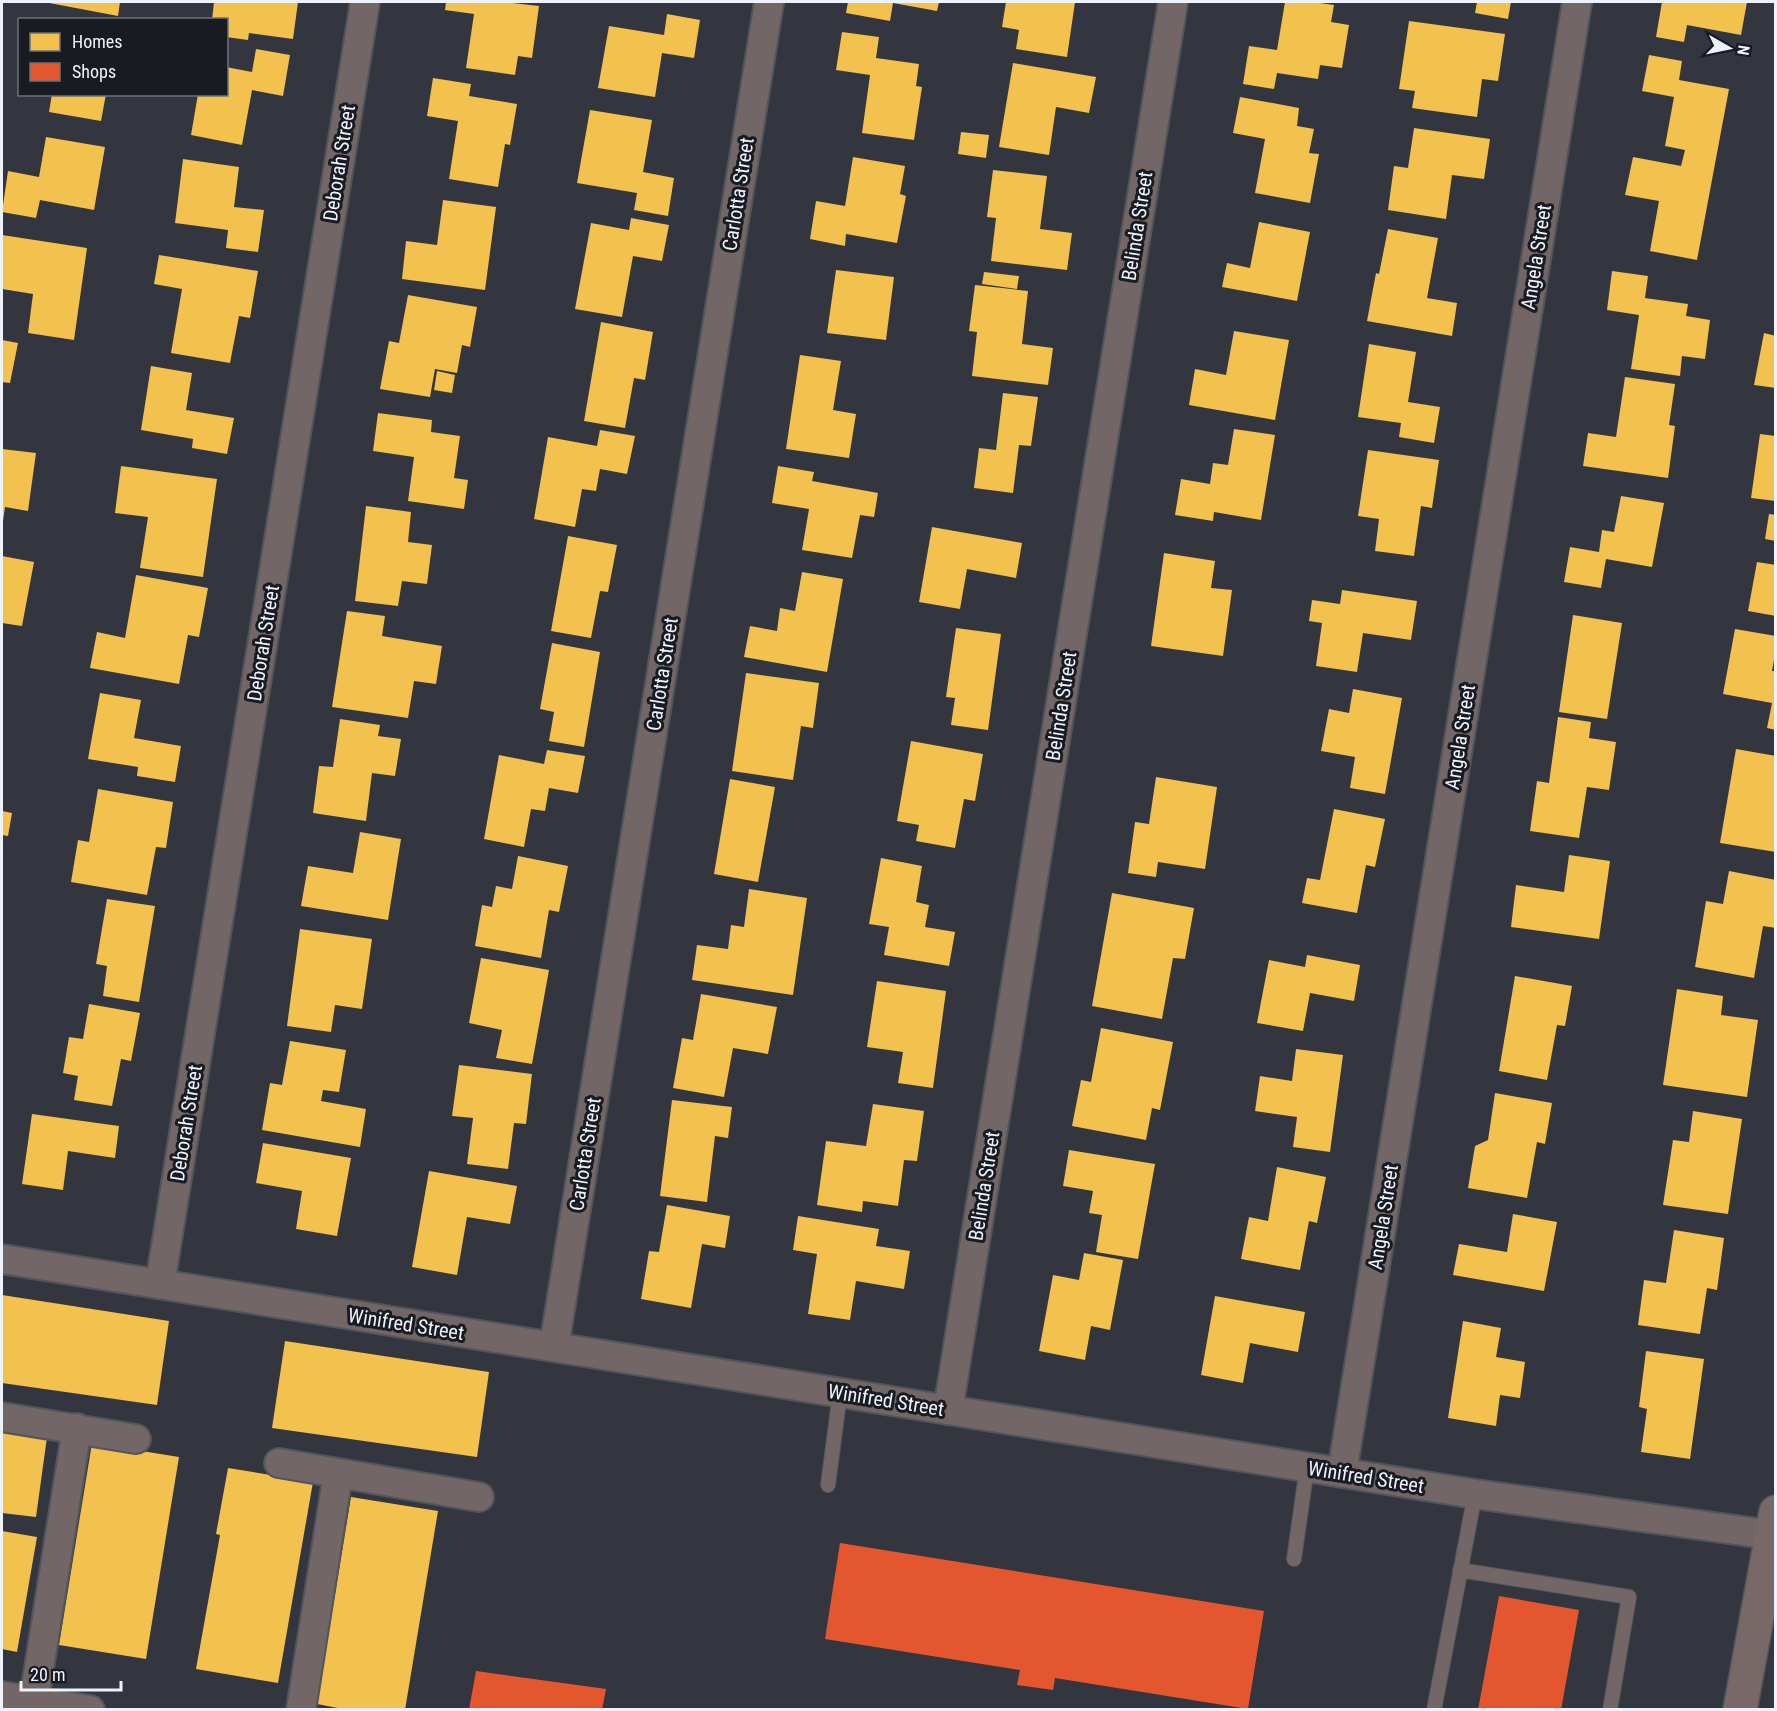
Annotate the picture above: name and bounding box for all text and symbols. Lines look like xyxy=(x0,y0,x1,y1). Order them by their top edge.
legend xyxy=(18,18,228,96)
north arrow xyxy=(1699,18,1759,78)
text: Homes xyxy=(72,31,122,52)
text: N xyxy=(1733,44,1753,57)
text: Shops xyxy=(72,61,116,82)
street label: Deborah Street xyxy=(318,103,360,223)
street label: Carlotta Street xyxy=(717,135,759,252)
street label: Belinda Street xyxy=(1117,170,1157,282)
street label: Angela Street xyxy=(1516,203,1556,311)
street label: Deborah Street xyxy=(242,583,284,703)
street label: Carlotta Street xyxy=(641,615,683,732)
street label: Belinda Street xyxy=(1041,650,1081,762)
street label: Angela Street xyxy=(1440,683,1480,791)
street label: Deborah Street xyxy=(165,1063,207,1183)
street label: Carlotta Street xyxy=(564,1095,606,1212)
street label: Belinda Street xyxy=(964,1130,1004,1242)
street label: Angela Street xyxy=(1363,1163,1403,1271)
street label: Winifred Street xyxy=(346,1303,466,1345)
street label: Winifred Street xyxy=(826,1379,946,1421)
street label: Winifred Street xyxy=(1306,1456,1426,1498)
scale bar xyxy=(21,1654,122,1692)
text: 20 m xyxy=(30,1664,65,1685)

